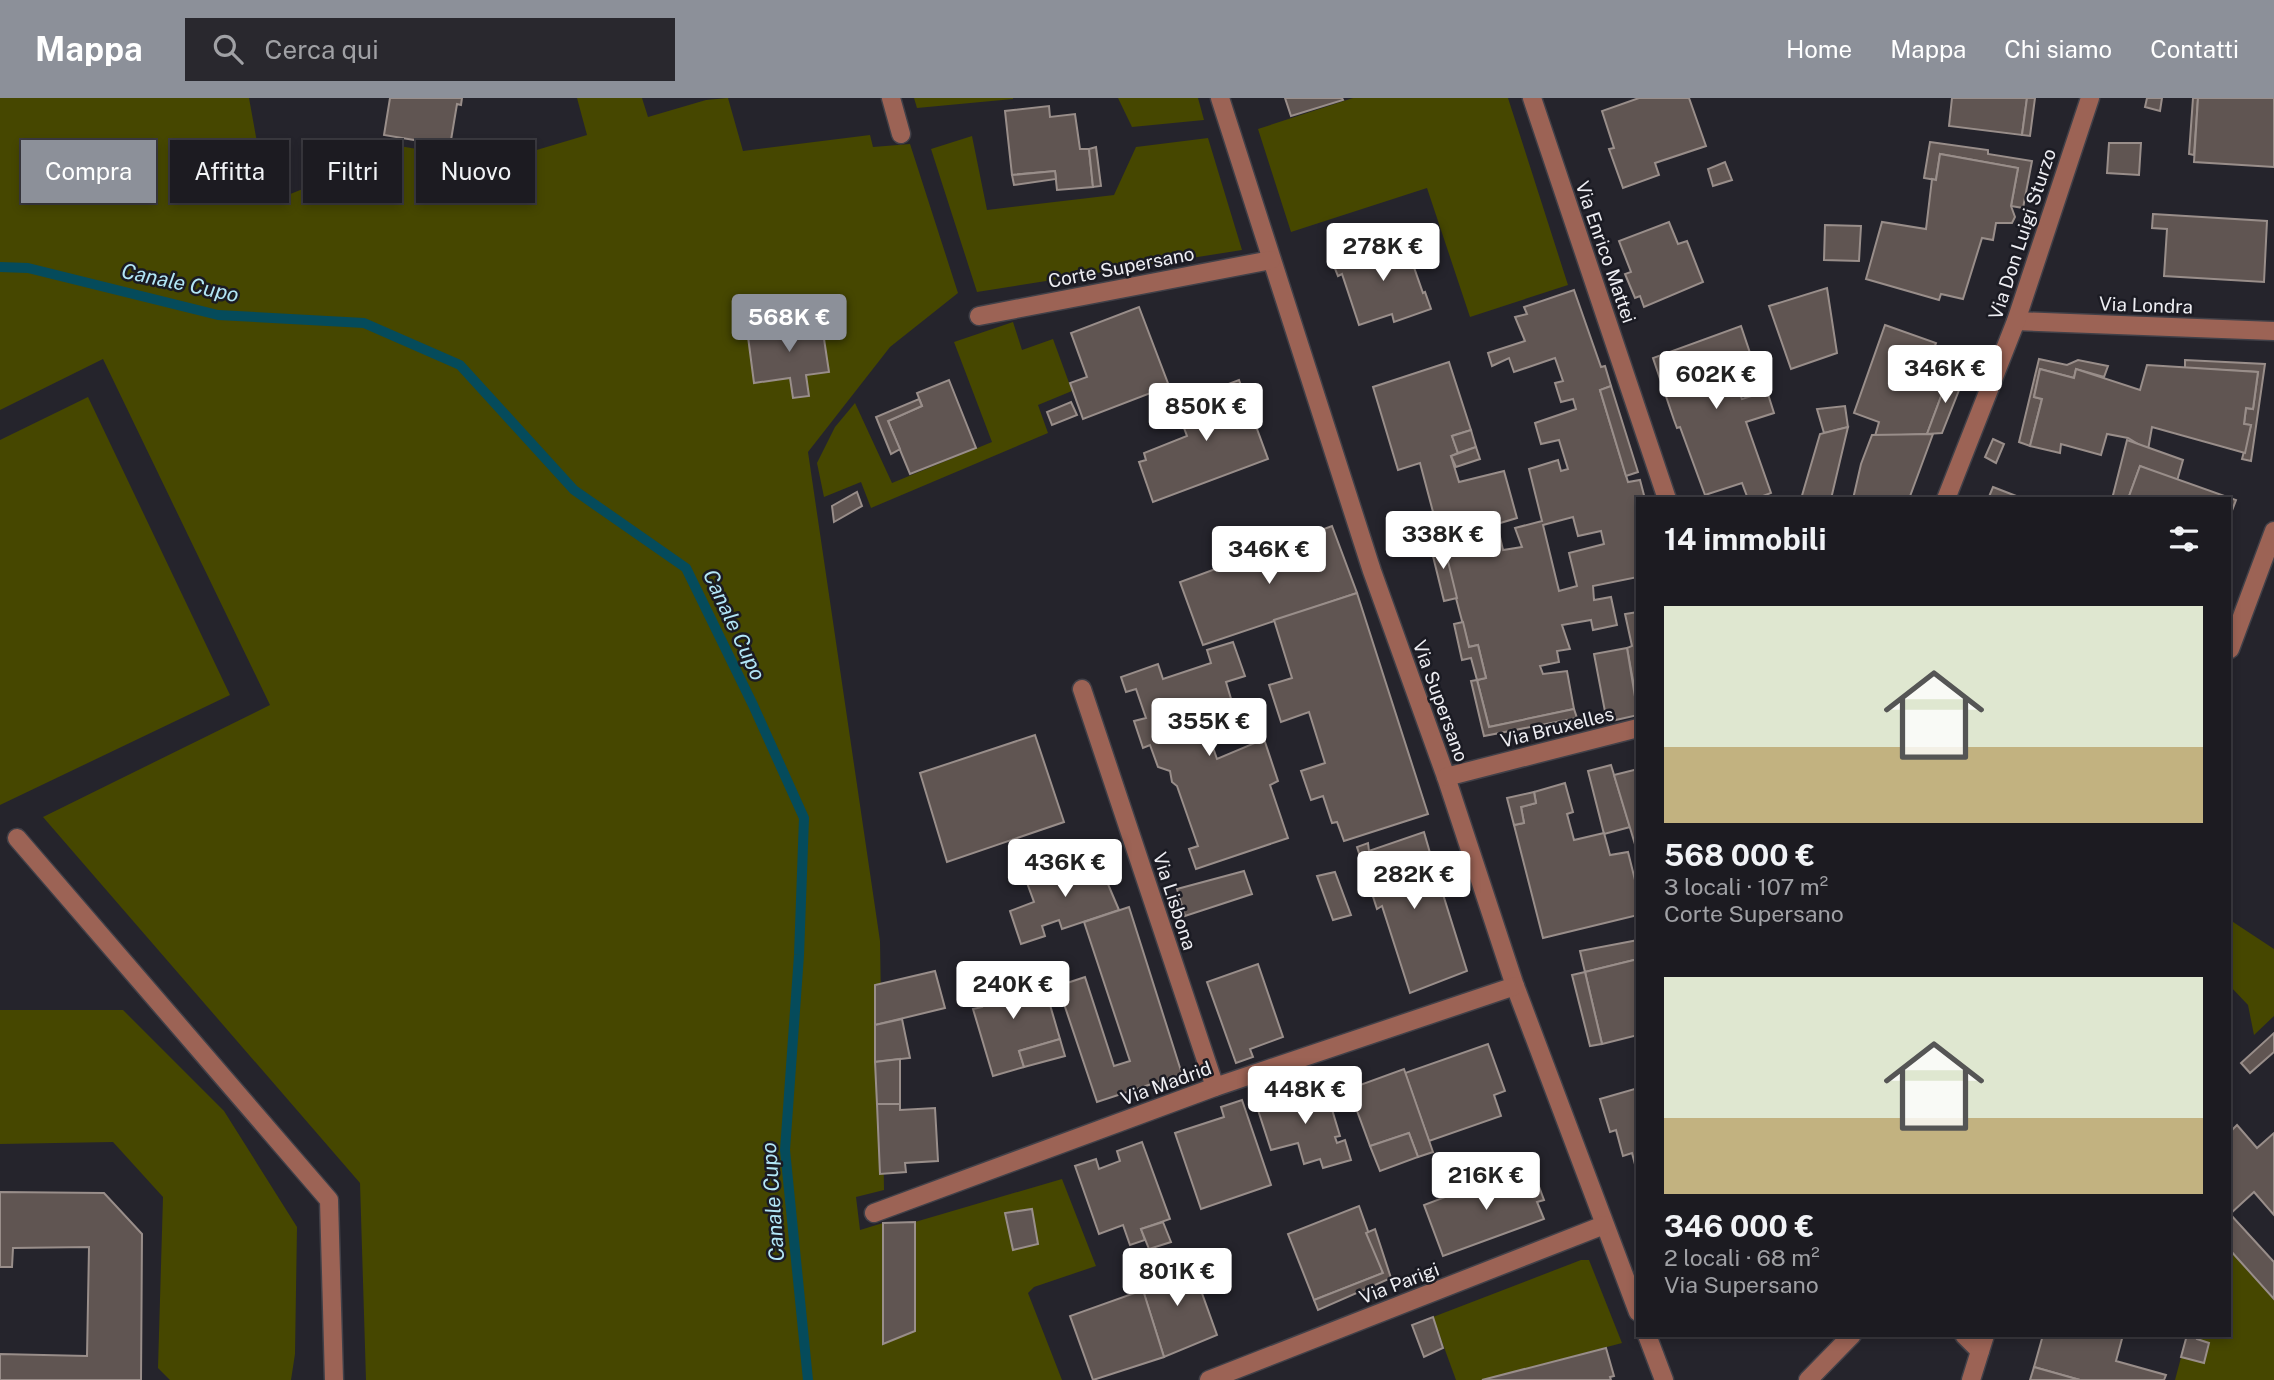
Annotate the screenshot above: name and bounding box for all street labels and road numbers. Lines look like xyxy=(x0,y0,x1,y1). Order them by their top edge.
street label: Via Don Luigi Sturzo xyxy=(1984,146,2060,322)
street label: Via Enrico Mattei xyxy=(1571,178,1641,326)
street label: Corte Supersano xyxy=(1046,242,1196,292)
street label: Via Londra xyxy=(2099,292,2193,318)
street label: Via Supersano xyxy=(1409,637,1473,765)
street label: Via Bruxelles xyxy=(1498,702,1616,752)
street label: Via Lisbona xyxy=(1149,849,1201,953)
street label: Via Madrid xyxy=(1118,1056,1214,1110)
street label: Via Parigi xyxy=(1356,1258,1442,1308)

